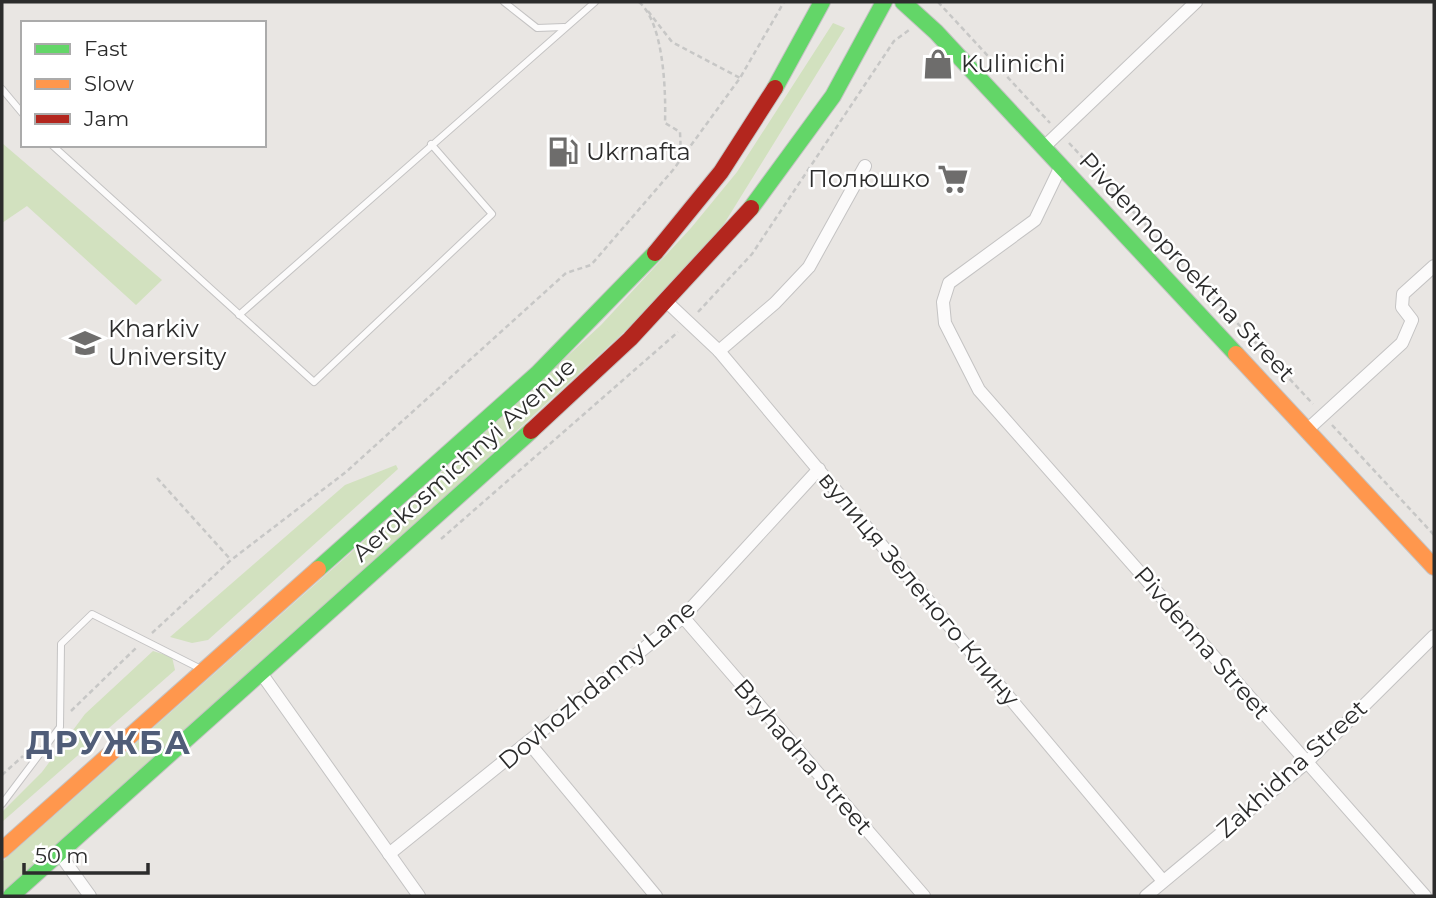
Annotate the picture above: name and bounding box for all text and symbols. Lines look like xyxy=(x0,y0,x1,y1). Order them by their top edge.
legend xyxy=(21,21,266,147)
text: Fast xyxy=(84,36,128,61)
shop icon: Kulinichi xyxy=(921,47,955,81)
place label: Kulinichi xyxy=(961,49,1065,78)
text: Slow xyxy=(84,71,134,96)
text: Jam xyxy=(83,106,129,131)
fuel station icon: Ukrnafta xyxy=(546,135,580,169)
place label: Ukrnafta xyxy=(586,137,691,166)
street label: Pivdennoproektna Street xyxy=(1073,146,1301,388)
supermarket icon: Полюшко xyxy=(936,162,970,196)
place label: Полюшко xyxy=(808,164,930,193)
place label: Kharkiv University xyxy=(108,314,226,371)
school or university icon: Kharkiv University xyxy=(68,326,102,360)
street label: Aerokosmichnyi Avenue xyxy=(346,352,581,567)
street label: вулиця Зеленого Клину xyxy=(813,465,1026,712)
street label: Pivdenna Street xyxy=(1128,560,1277,725)
street label: Dovhozhdanny Lane xyxy=(492,594,701,775)
street label: Bryhadna Street xyxy=(728,673,879,841)
street label: Zakhidna Street xyxy=(1210,693,1373,844)
district label: ДРУЖБА xyxy=(26,723,192,762)
scale bar xyxy=(24,832,149,876)
text: 50 m xyxy=(35,843,89,868)

